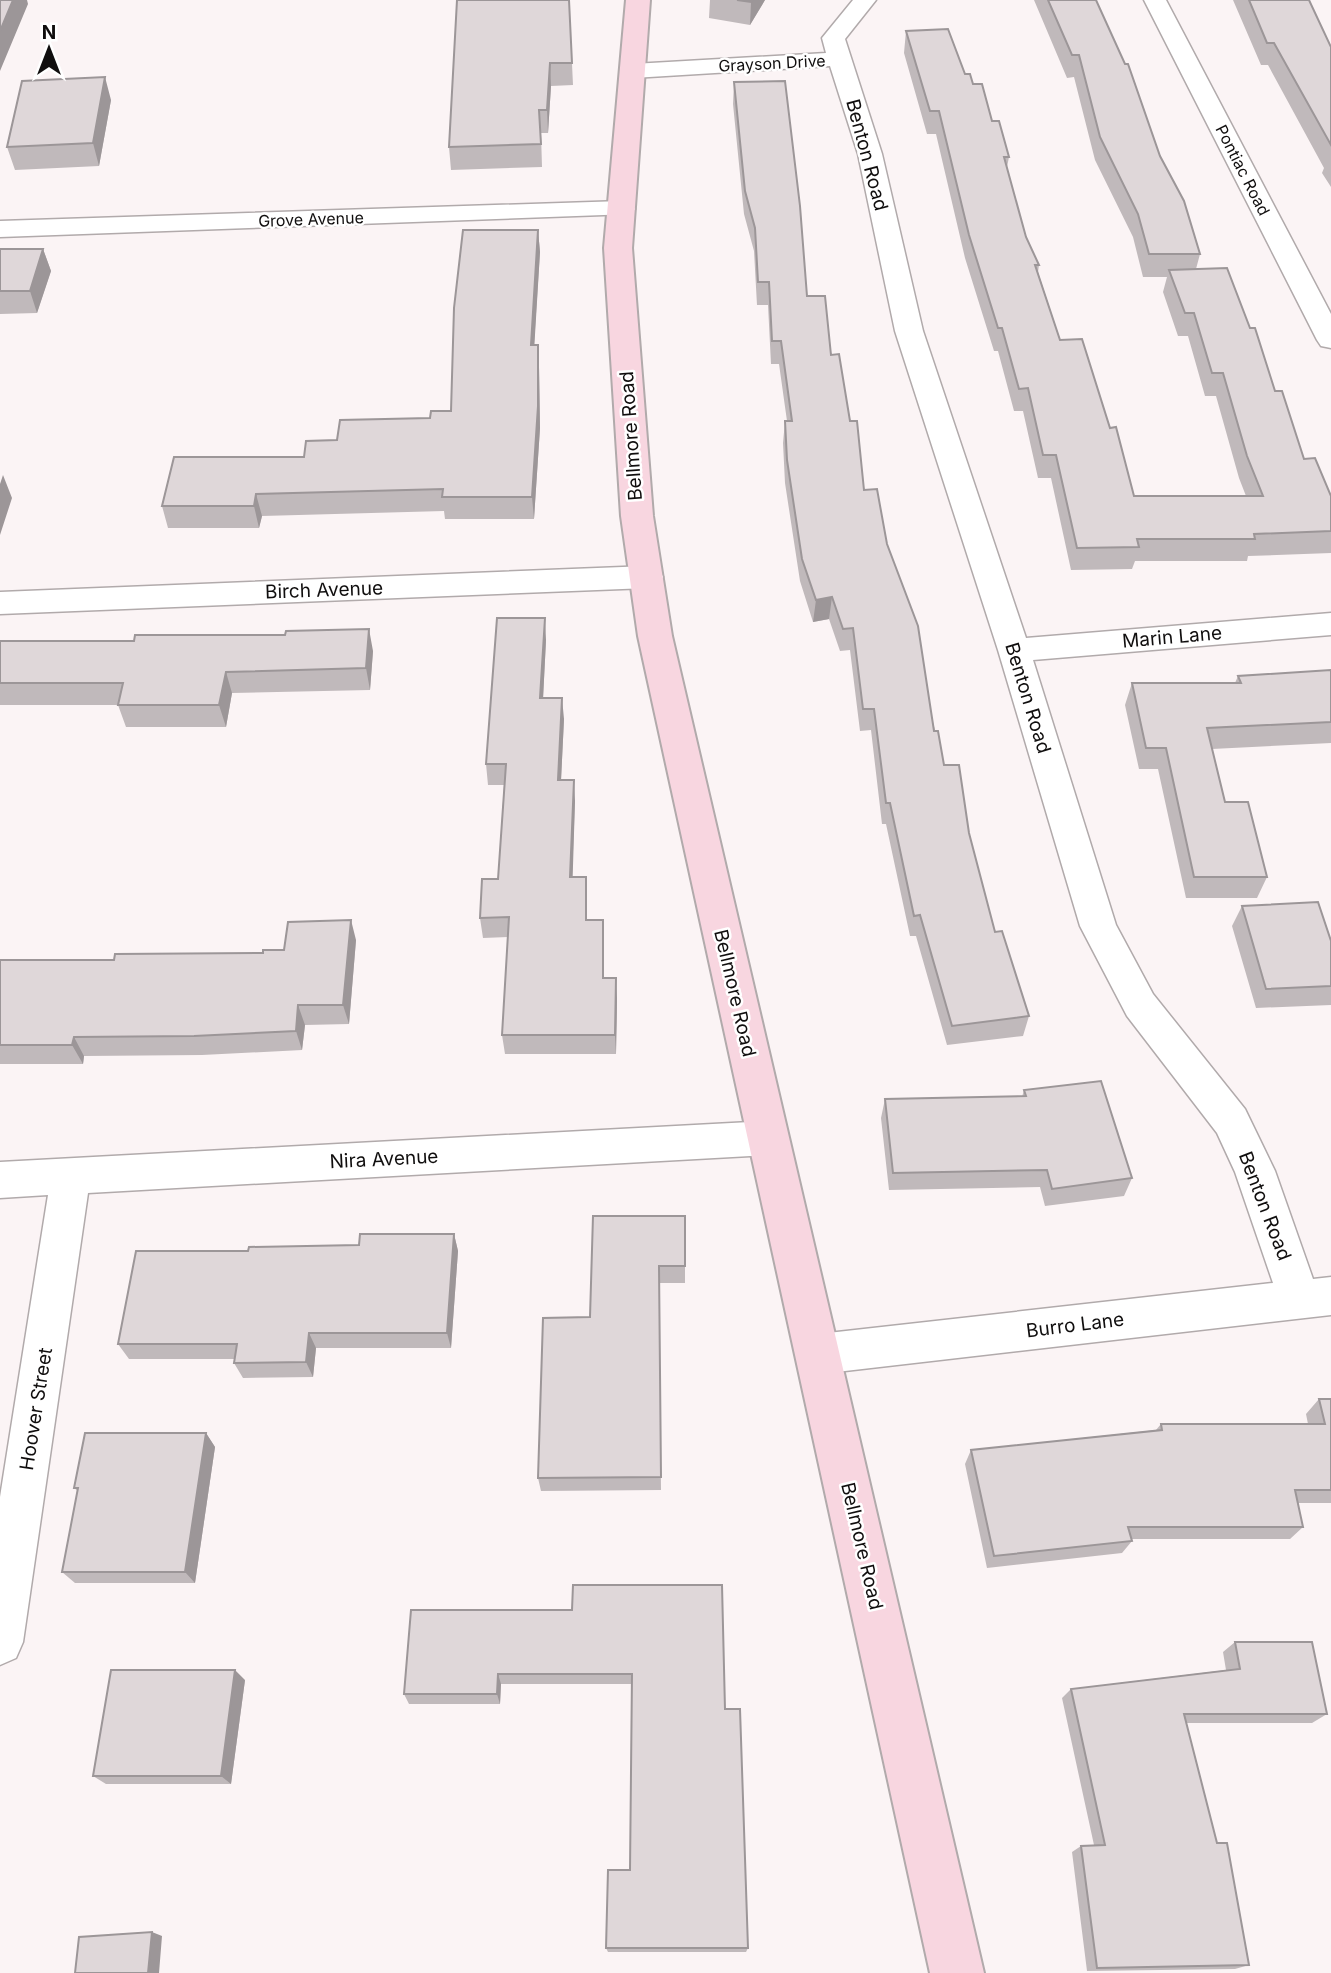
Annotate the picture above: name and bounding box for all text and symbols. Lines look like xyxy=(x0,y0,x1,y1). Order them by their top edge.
north arrow xyxy=(14,14,84,84)
text: N xyxy=(42,21,56,44)
street label: Grayson Drive xyxy=(718,50,826,76)
street label: Benton Road xyxy=(841,97,893,213)
street label: Pontiac Road xyxy=(1212,121,1274,219)
street label: Grove Avenue xyxy=(258,207,364,231)
street label: Bellmore Road xyxy=(615,370,647,502)
street label: Birch Avenue xyxy=(265,576,383,604)
street label: Marin Lane xyxy=(1121,621,1223,653)
street label: Benton Road xyxy=(1000,640,1056,756)
street label: Bellmore Road xyxy=(709,927,761,1059)
street label: Nira Avenue xyxy=(329,1145,439,1173)
street label: Benton Road xyxy=(1234,1148,1296,1264)
street label: Burro Lane xyxy=(1025,1308,1125,1342)
street label: Hoover Street xyxy=(15,1346,57,1472)
street label: Bellmore Road xyxy=(836,1480,888,1612)

